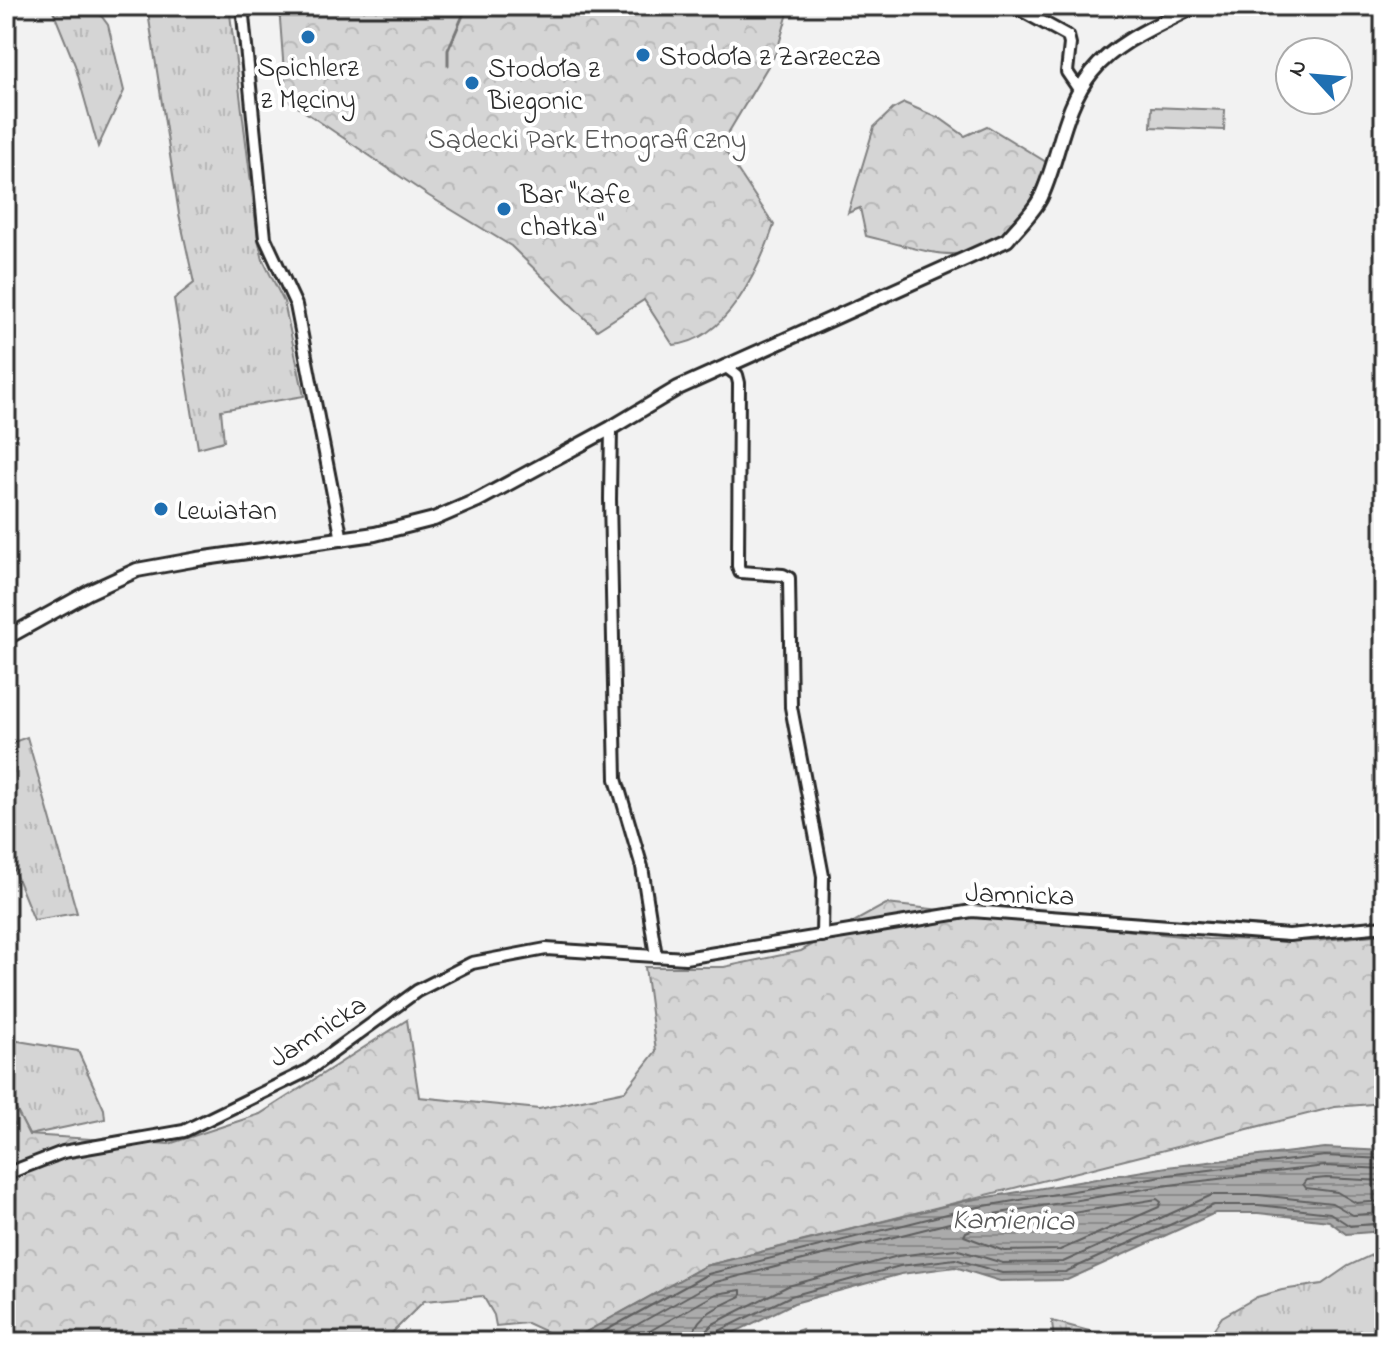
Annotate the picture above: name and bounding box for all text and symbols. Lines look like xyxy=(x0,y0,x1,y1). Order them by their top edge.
marker: Spichlerz z Męciny xyxy=(299,28,317,46)
north arrow xyxy=(1274,36,1354,116)
place label: Stodoła z Zarzecza xyxy=(659,38,881,79)
marker: Stodoła z Zarzecza xyxy=(634,46,652,64)
place label: Spichlerz z Męciny xyxy=(257,49,359,122)
place label: Stodoła z Biegonic xyxy=(487,50,600,123)
text: N xyxy=(1281,55,1316,82)
marker: Stodoła z Biegonic xyxy=(463,74,481,92)
park label: Sądecki Park Etnograficzny xyxy=(428,121,746,162)
place label: Bar "Kafe chatka" xyxy=(519,176,631,249)
marker: Bar "Kafe chatka" xyxy=(495,200,513,218)
place label: Lewiatan xyxy=(177,492,277,533)
marker: Lewiatan xyxy=(152,500,170,518)
street label: Jamnicka xyxy=(965,874,1075,919)
street label: Jamnicka xyxy=(262,986,376,1080)
water label: Kamienica xyxy=(951,1199,1075,1245)

